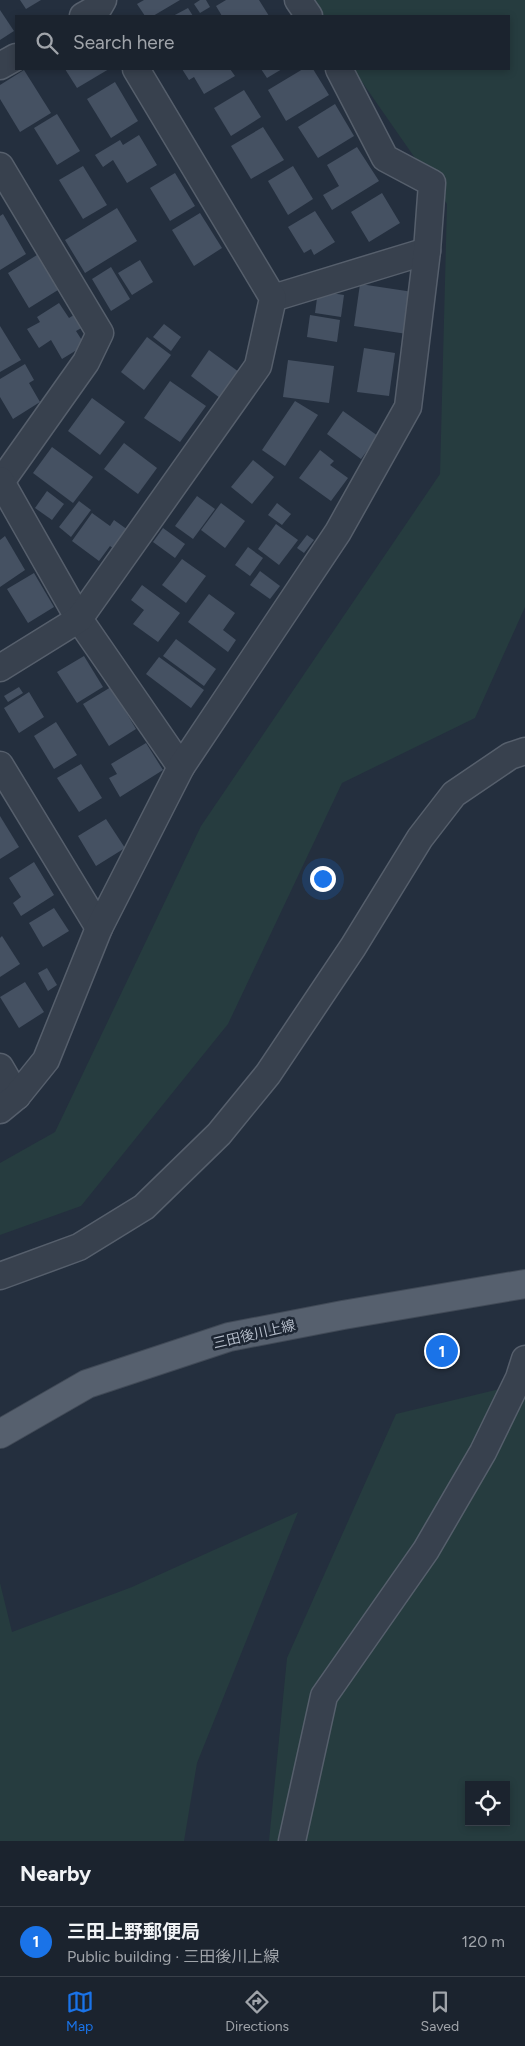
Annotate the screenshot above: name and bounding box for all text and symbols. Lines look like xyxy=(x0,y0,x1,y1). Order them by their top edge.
search box xyxy=(15,15,510,70)
icon: search xyxy=(33,29,61,57)
text: Search here xyxy=(73,31,175,54)
your location xyxy=(310,866,336,892)
street label: 三田後川上線 xyxy=(211,1317,297,1352)
pin: 1 xyxy=(426,1332,458,1370)
map controls xyxy=(465,1781,510,1826)
button: locate xyxy=(465,1781,510,1826)
text: Nearby xyxy=(20,1861,91,1886)
text: 三田上野郵便局 xyxy=(67,1920,200,1943)
text: 1 xyxy=(33,1932,39,1951)
text: 120 m xyxy=(462,1932,505,1951)
text: Public building · 三田後川上線 xyxy=(67,1947,279,1966)
tab: Map xyxy=(66,1988,94,2035)
tab: Directions xyxy=(225,1988,289,2035)
tab: Saved xyxy=(421,1988,459,2035)

